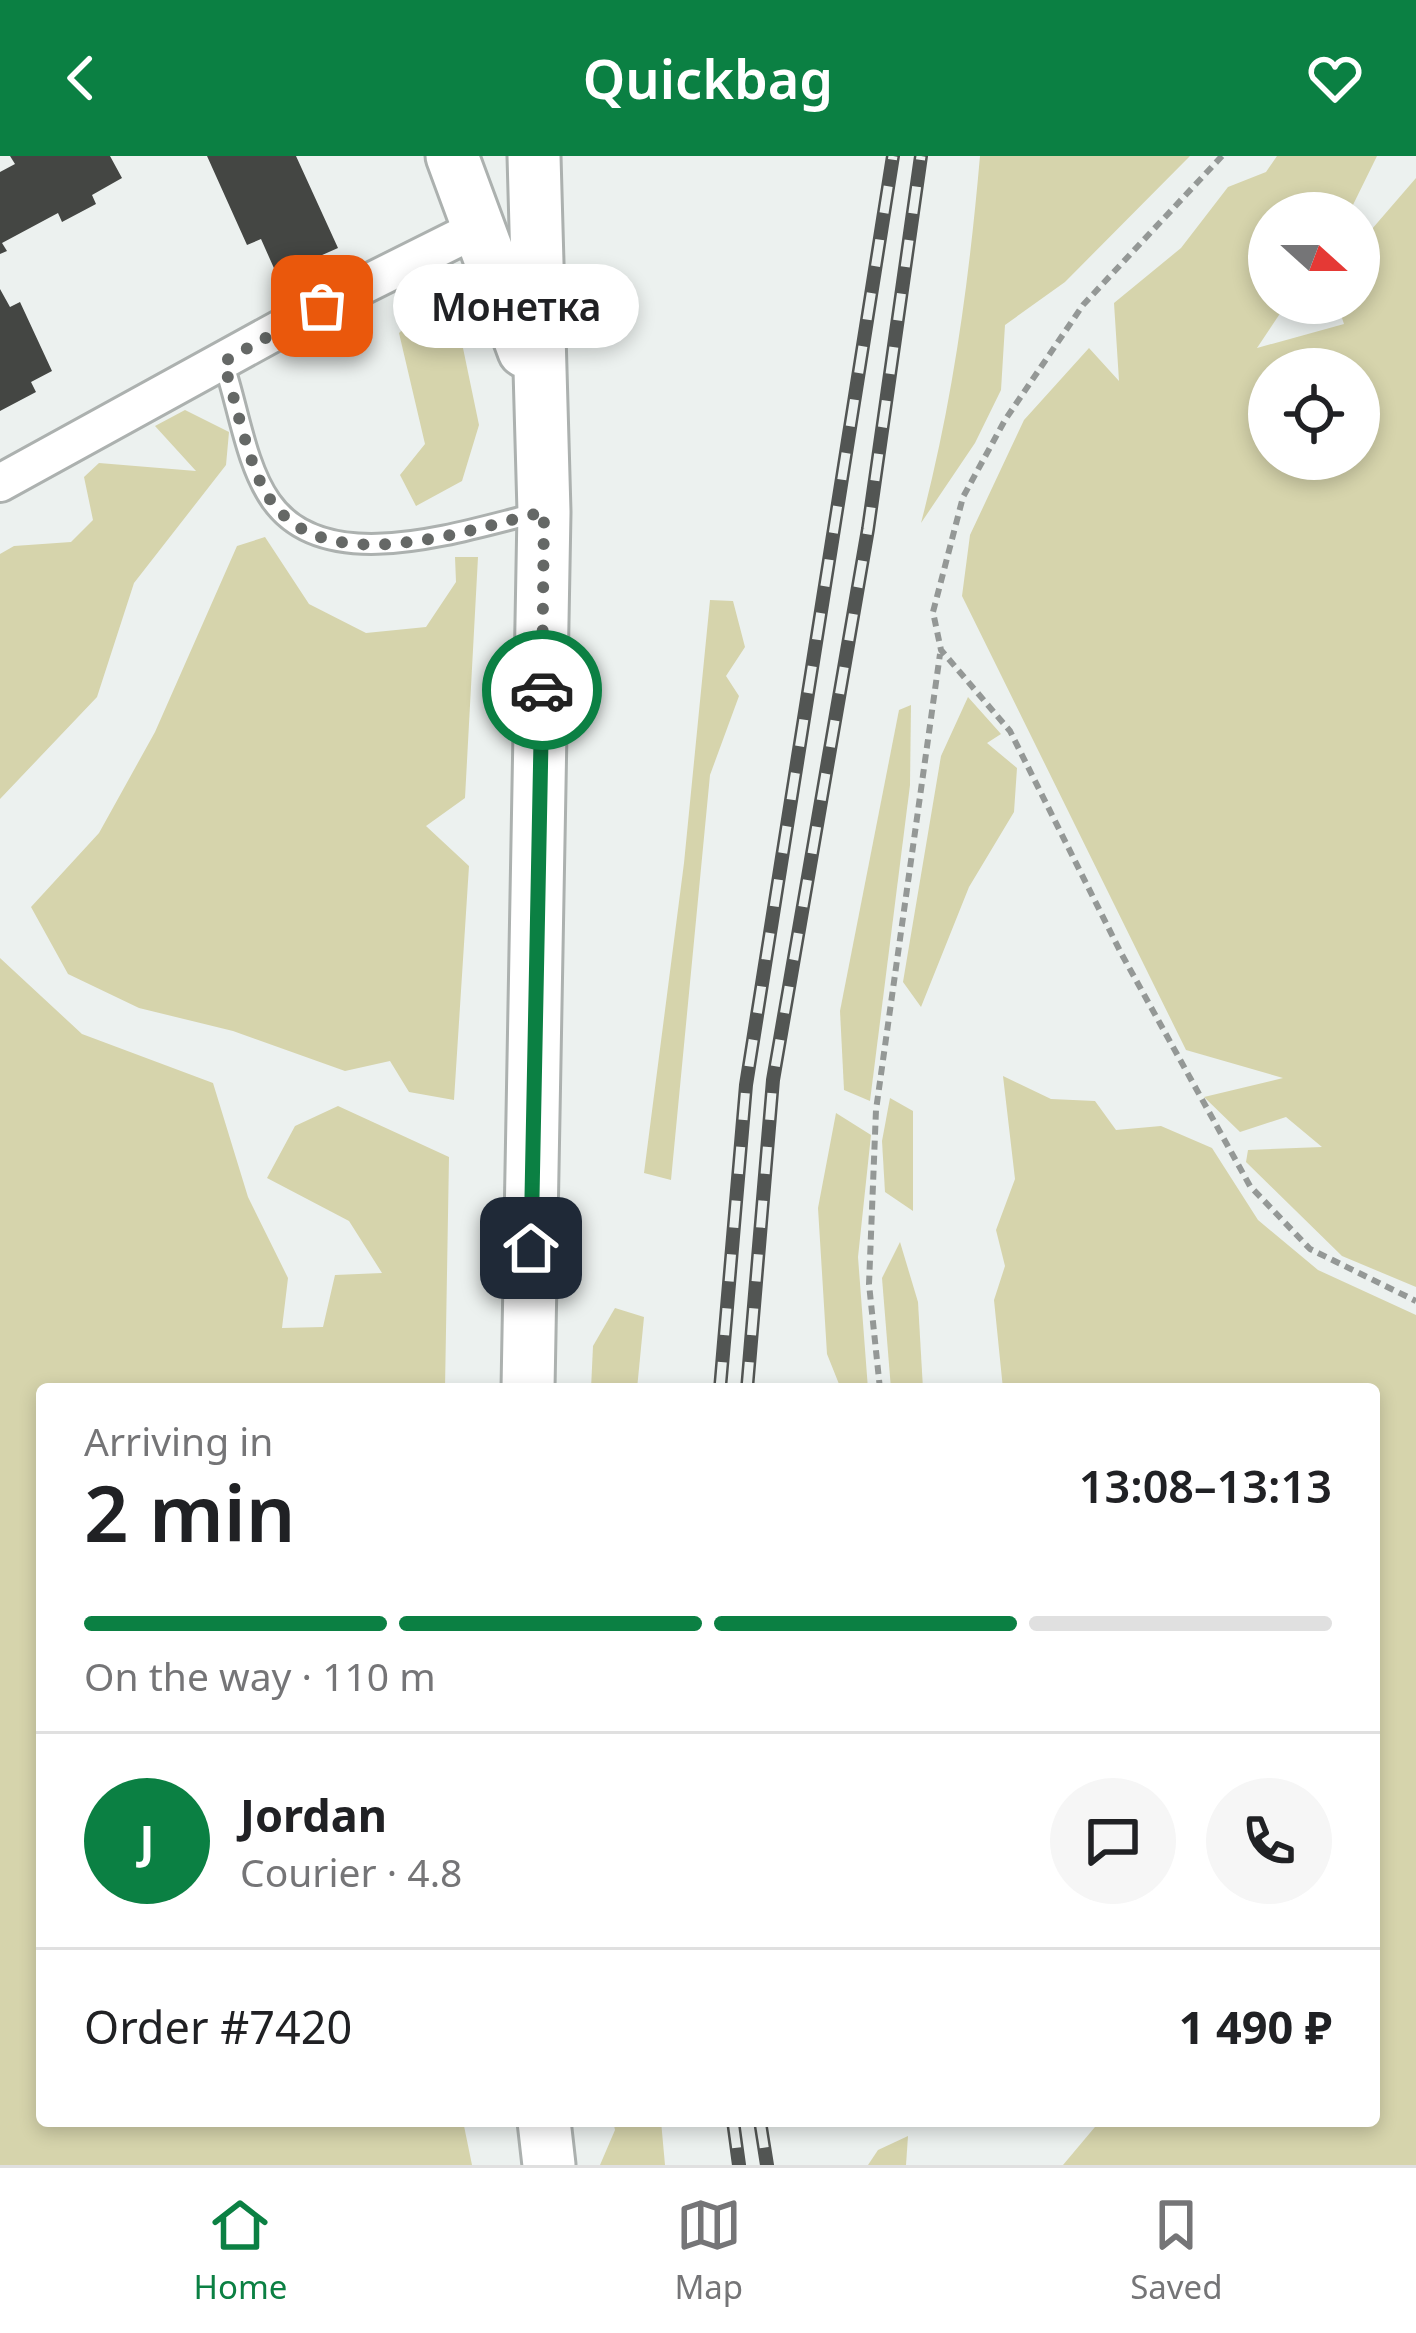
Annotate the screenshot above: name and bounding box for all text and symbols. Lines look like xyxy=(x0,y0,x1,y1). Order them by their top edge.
text: Quickbag xyxy=(583,41,833,115)
icon: back xyxy=(48,45,114,111)
icon: heart xyxy=(1302,45,1368,111)
north arrow xyxy=(1248,192,1380,324)
map controls xyxy=(1248,192,1380,480)
pin xyxy=(271,255,373,357)
callout: Монетка xyxy=(394,264,640,348)
icon: bag xyxy=(289,273,355,339)
text: Монетка xyxy=(431,279,601,332)
button: locate xyxy=(1248,348,1380,480)
courier xyxy=(482,630,602,750)
icon: car xyxy=(509,657,575,723)
pin xyxy=(480,1197,582,1299)
icon: home xyxy=(498,1215,564,1281)
text: Arriving in xyxy=(84,1414,273,1467)
text: 13:08–13:13 xyxy=(1079,1455,1332,1516)
text: 2 min xyxy=(84,1459,296,1565)
text: On the way · 110 m xyxy=(84,1649,436,1702)
button: chat xyxy=(1050,1778,1176,1904)
button: phone xyxy=(1206,1778,1332,1904)
text: Jordan xyxy=(240,1784,387,1845)
text: J xyxy=(140,1810,154,1871)
text: Courier · 4.8 xyxy=(240,1845,462,1898)
text: Order #7420 xyxy=(84,1996,352,2057)
text: 1 490 ₽ xyxy=(1179,1996,1332,2057)
tab: Home xyxy=(194,2192,287,2309)
tab: Map xyxy=(674,2192,743,2309)
tab: Saved xyxy=(1130,2192,1222,2309)

